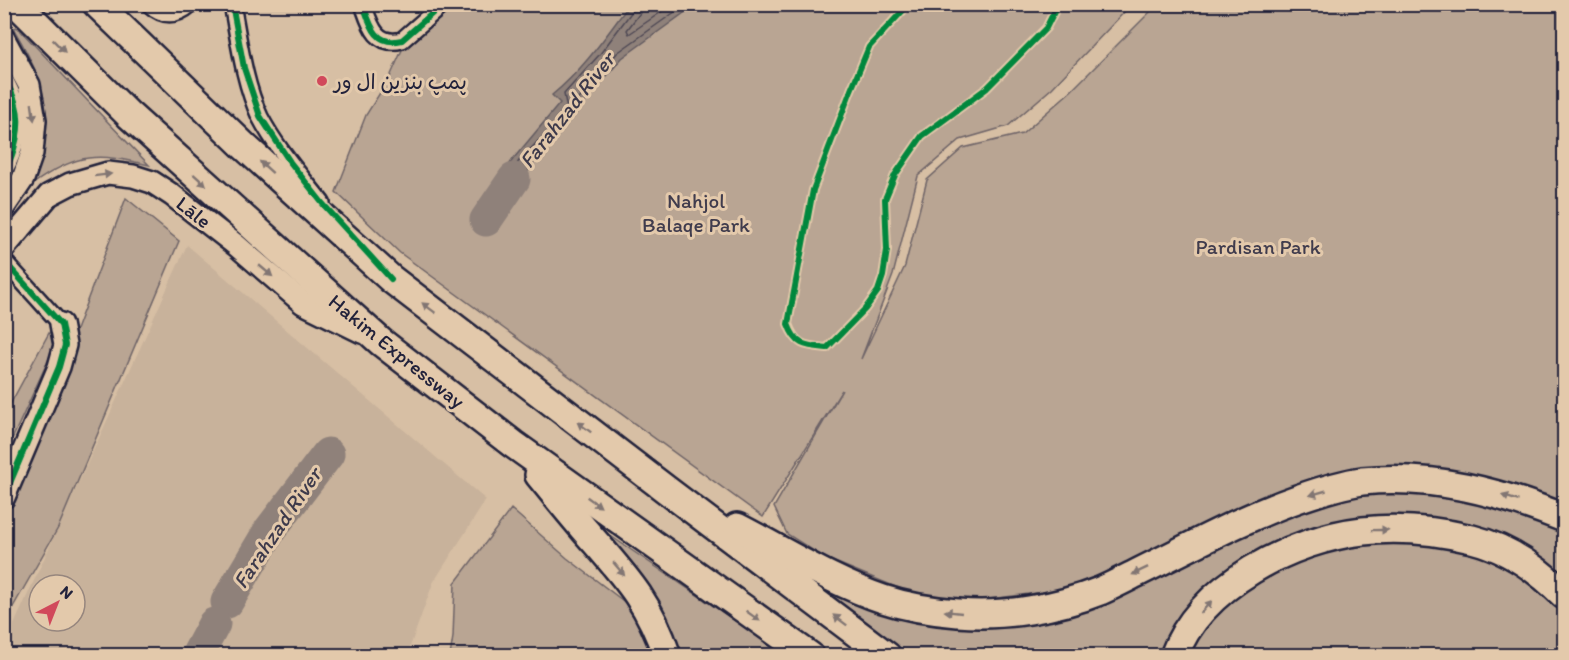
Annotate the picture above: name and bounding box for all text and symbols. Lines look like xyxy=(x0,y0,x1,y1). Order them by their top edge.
one-way arrow xyxy=(51,38,65,52)
water label: Farahzad River xyxy=(513,45,622,173)
place label: پمپ بنزین ال ور xyxy=(332,69,467,95)
marker: پمپ بنزین ال ور xyxy=(315,74,329,88)
one-way arrow xyxy=(29,102,38,121)
one-way arrow xyxy=(260,160,274,174)
one-way arrow xyxy=(94,170,113,180)
one-way arrow xyxy=(192,173,207,186)
park label: Nahjol Balaqe Park xyxy=(642,188,750,237)
street label: Lāle xyxy=(172,191,216,233)
park label: Pardisan Park xyxy=(1195,234,1321,259)
one-way arrow xyxy=(258,264,273,277)
street label: Hakim Expressway xyxy=(324,289,470,414)
one-way arrow xyxy=(422,303,437,315)
one-way arrow xyxy=(576,420,592,433)
water label: Farahzad River xyxy=(227,461,329,594)
one-way arrow xyxy=(1309,489,1327,498)
one-way arrow xyxy=(1501,493,1519,502)
one-way arrow xyxy=(587,496,602,508)
one-way arrow xyxy=(1370,526,1389,535)
one-way arrow xyxy=(612,561,625,576)
one-way arrow xyxy=(1132,567,1149,576)
north arrow xyxy=(27,573,87,633)
text: N xyxy=(56,582,77,603)
one-way arrow xyxy=(1199,600,1212,615)
one-way arrow xyxy=(943,607,962,617)
one-way arrow xyxy=(745,610,761,622)
one-way arrow xyxy=(833,615,848,627)

